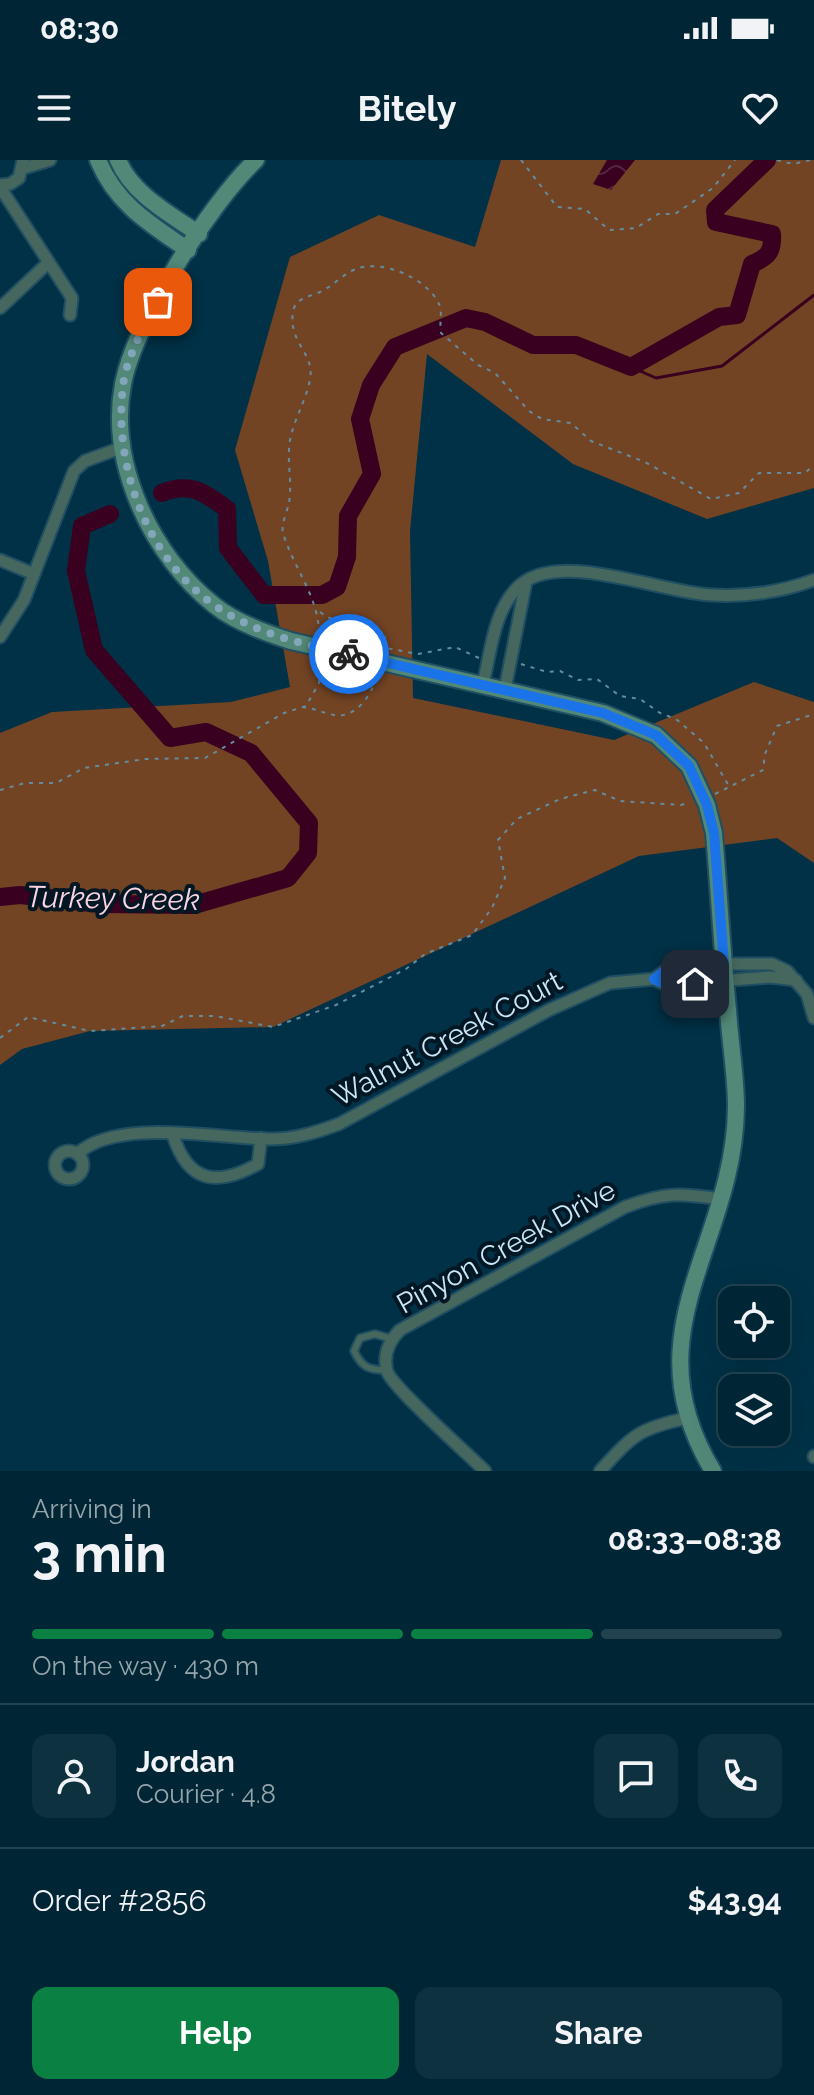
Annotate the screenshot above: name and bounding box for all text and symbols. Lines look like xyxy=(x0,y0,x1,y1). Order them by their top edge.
text: 08:30 xyxy=(40,11,119,46)
icon: menu xyxy=(32,86,76,130)
icon: heart xyxy=(738,86,782,130)
text: Bitely xyxy=(357,87,457,129)
pin xyxy=(124,268,192,336)
icon: bag xyxy=(136,280,180,324)
courier xyxy=(309,614,389,694)
icon: bike xyxy=(327,632,371,676)
water label: Turkey Creek xyxy=(26,879,200,917)
pin xyxy=(661,950,729,1018)
icon: home xyxy=(673,962,717,1006)
street label: Walnut Creek Court xyxy=(327,964,568,1113)
street label: Pinyon Creek Drive xyxy=(391,1173,621,1321)
map controls xyxy=(718,1286,790,1446)
button: locate xyxy=(718,1286,790,1358)
button: layers xyxy=(718,1374,790,1446)
text: Arriving in xyxy=(32,1494,152,1524)
text: 08:33–08:38 xyxy=(608,1522,782,1557)
text: 3 min xyxy=(32,1523,167,1584)
text: On the way · 430 m xyxy=(32,1651,259,1681)
button: person xyxy=(32,1734,116,1818)
button: chat xyxy=(594,1734,678,1818)
button: phone xyxy=(698,1734,782,1818)
text: Jordan xyxy=(136,1744,235,1779)
text: Courier · 4.8 xyxy=(136,1779,276,1809)
text: Order #2856 xyxy=(32,1883,207,1918)
text: $43.94 xyxy=(688,1883,782,1918)
button: Help xyxy=(32,1987,399,2079)
button: Share xyxy=(415,1987,782,2079)

